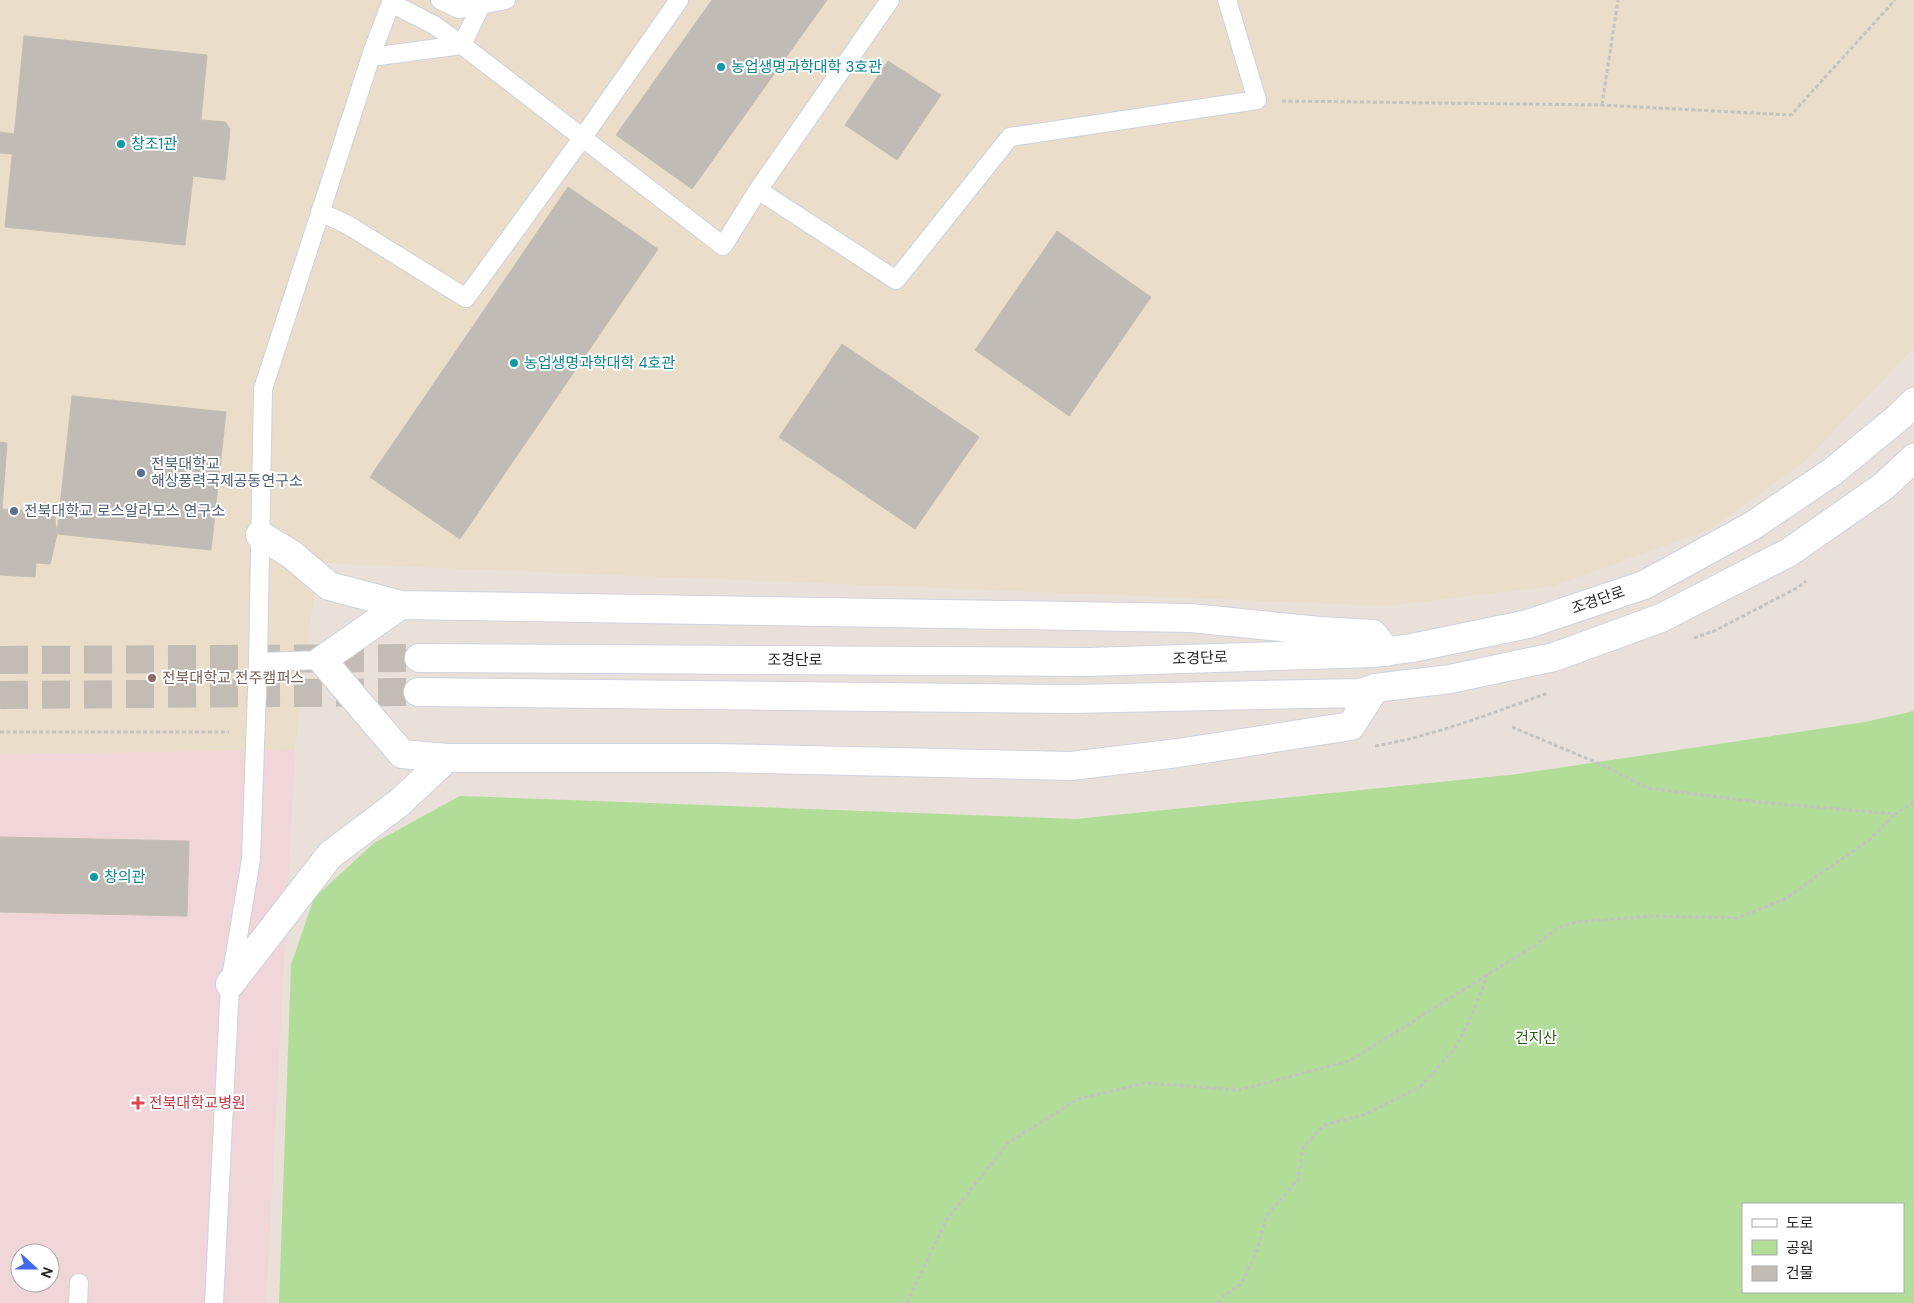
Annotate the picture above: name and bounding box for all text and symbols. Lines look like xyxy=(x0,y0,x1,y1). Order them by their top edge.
place label: 농업생명과학대학 3호관 xyxy=(731,57,882,77)
marker: 농업생명과학대학 3호관 xyxy=(715,61,727,73)
place label: 창조1관 xyxy=(131,134,177,154)
marker: 창조1관 xyxy=(115,138,127,150)
place label: 농업생명과학대학 4호관 xyxy=(524,353,675,373)
marker: 농업생명과학대학 4호관 xyxy=(508,357,520,369)
place label: 전북대학교 해상풍력국제공동연구소 xyxy=(151,454,303,491)
marker: 전북대학교 해상풍력국제공동연구소 xyxy=(135,467,147,479)
place label: 전북대학교 로스알라모스 연구소 xyxy=(24,501,225,521)
marker: 전북대학교 로스알라모스 연구소 xyxy=(8,505,20,517)
street label: 조경단로 xyxy=(1569,582,1627,618)
street label: 조경단로 xyxy=(1172,647,1228,669)
street label: 조경단로 xyxy=(767,650,823,670)
place label: 전북대학교 전주캠퍼스 xyxy=(162,668,304,688)
marker: 전북대학교 전주캠퍼스 xyxy=(146,672,158,684)
place label: 창의관 xyxy=(104,867,146,887)
marker: 창의관 xyxy=(88,871,100,883)
park label: 건지산 xyxy=(1515,1028,1557,1048)
place label: 전북대학교병원 xyxy=(149,1093,246,1113)
marker: 전북대학교병원 xyxy=(131,1096,145,1110)
legend xyxy=(1742,1203,1904,1293)
text: 도로 xyxy=(1786,1213,1814,1233)
text: 공원 xyxy=(1786,1238,1814,1258)
north arrow xyxy=(10,1243,60,1293)
text: 건물 xyxy=(1786,1263,1814,1283)
text: N xyxy=(37,1265,57,1281)

